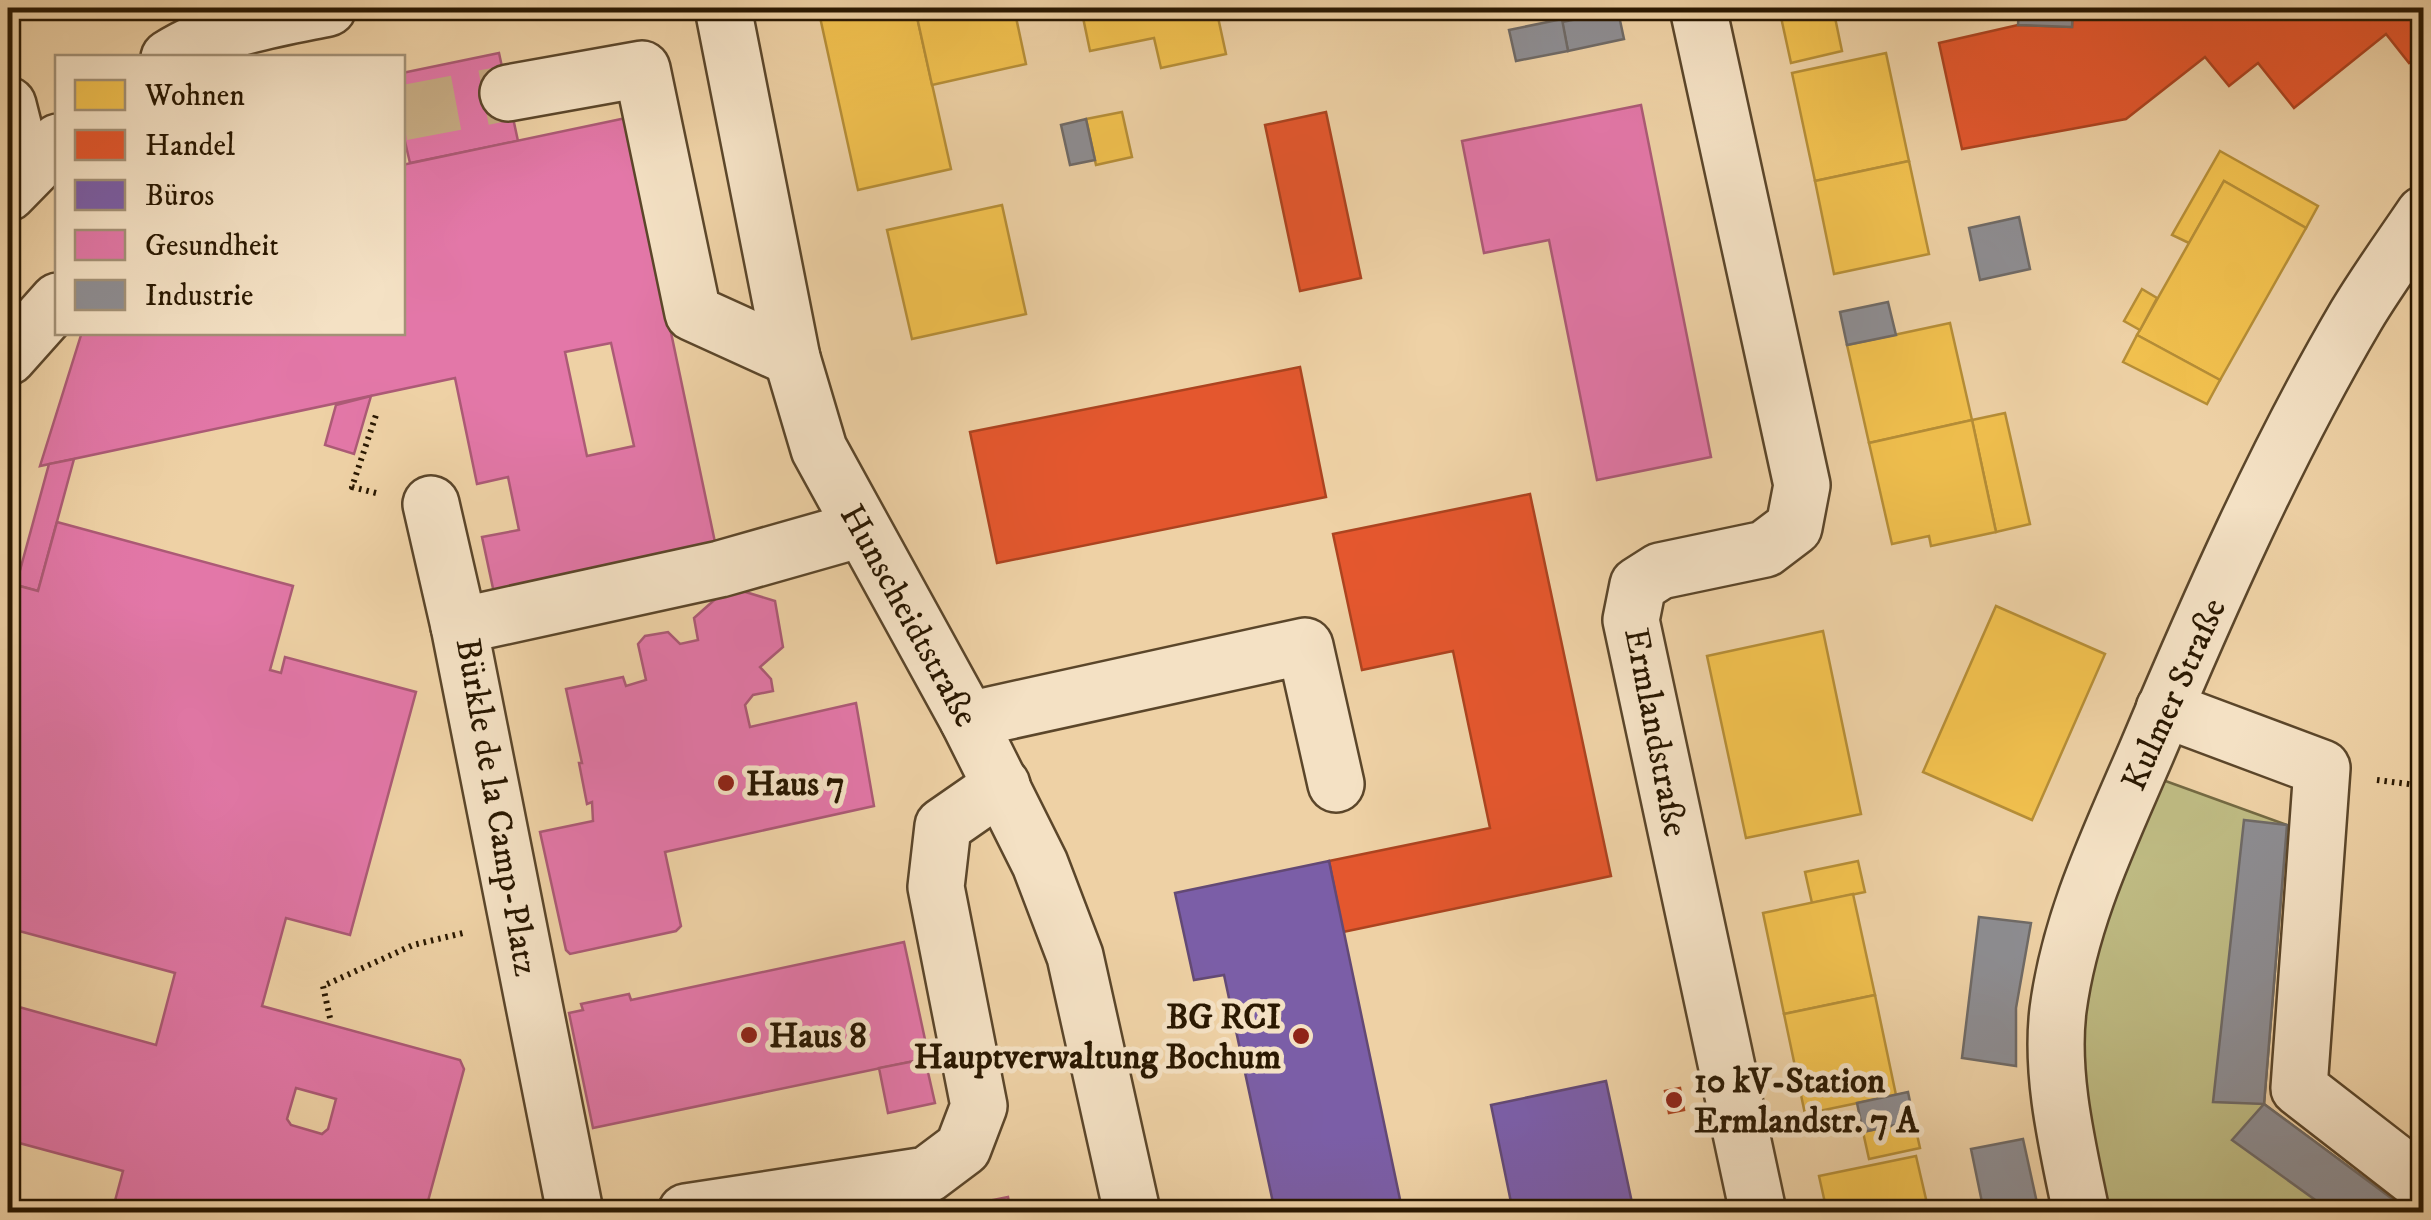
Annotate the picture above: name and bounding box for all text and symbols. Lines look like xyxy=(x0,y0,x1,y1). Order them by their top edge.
legend xyxy=(55,55,405,335)
text: Wohnen xyxy=(144,78,245,115)
text: Handel xyxy=(145,128,235,165)
text: Büros xyxy=(145,178,214,215)
text: Gesundheit xyxy=(145,228,279,265)
text: Industrie xyxy=(145,278,253,315)
street label: Hunscheidtstraße xyxy=(829,497,988,735)
street label: Kulmer Straße xyxy=(2113,592,2237,798)
street label: Ermlandstraße xyxy=(1613,624,1697,840)
street label: Bürkle de la Camp-Platz xyxy=(445,635,547,980)
place label: Haus 7 xyxy=(746,763,845,807)
marker: Haus 7 xyxy=(715,772,737,794)
place label: BG RCI Hauptverwaltung Bochum xyxy=(914,996,1281,1080)
place label: Haus 8 xyxy=(769,1015,867,1059)
marker: Haus 8 xyxy=(738,1024,760,1046)
marker: BG RCI Hauptverwaltung Bochum xyxy=(1290,1025,1312,1047)
place label: 10 kV-Station Ermlandstr. 7 A xyxy=(1694,1060,1920,1144)
marker: 10 kV-Station Ermlandstr. 7 A xyxy=(1663,1089,1685,1111)

